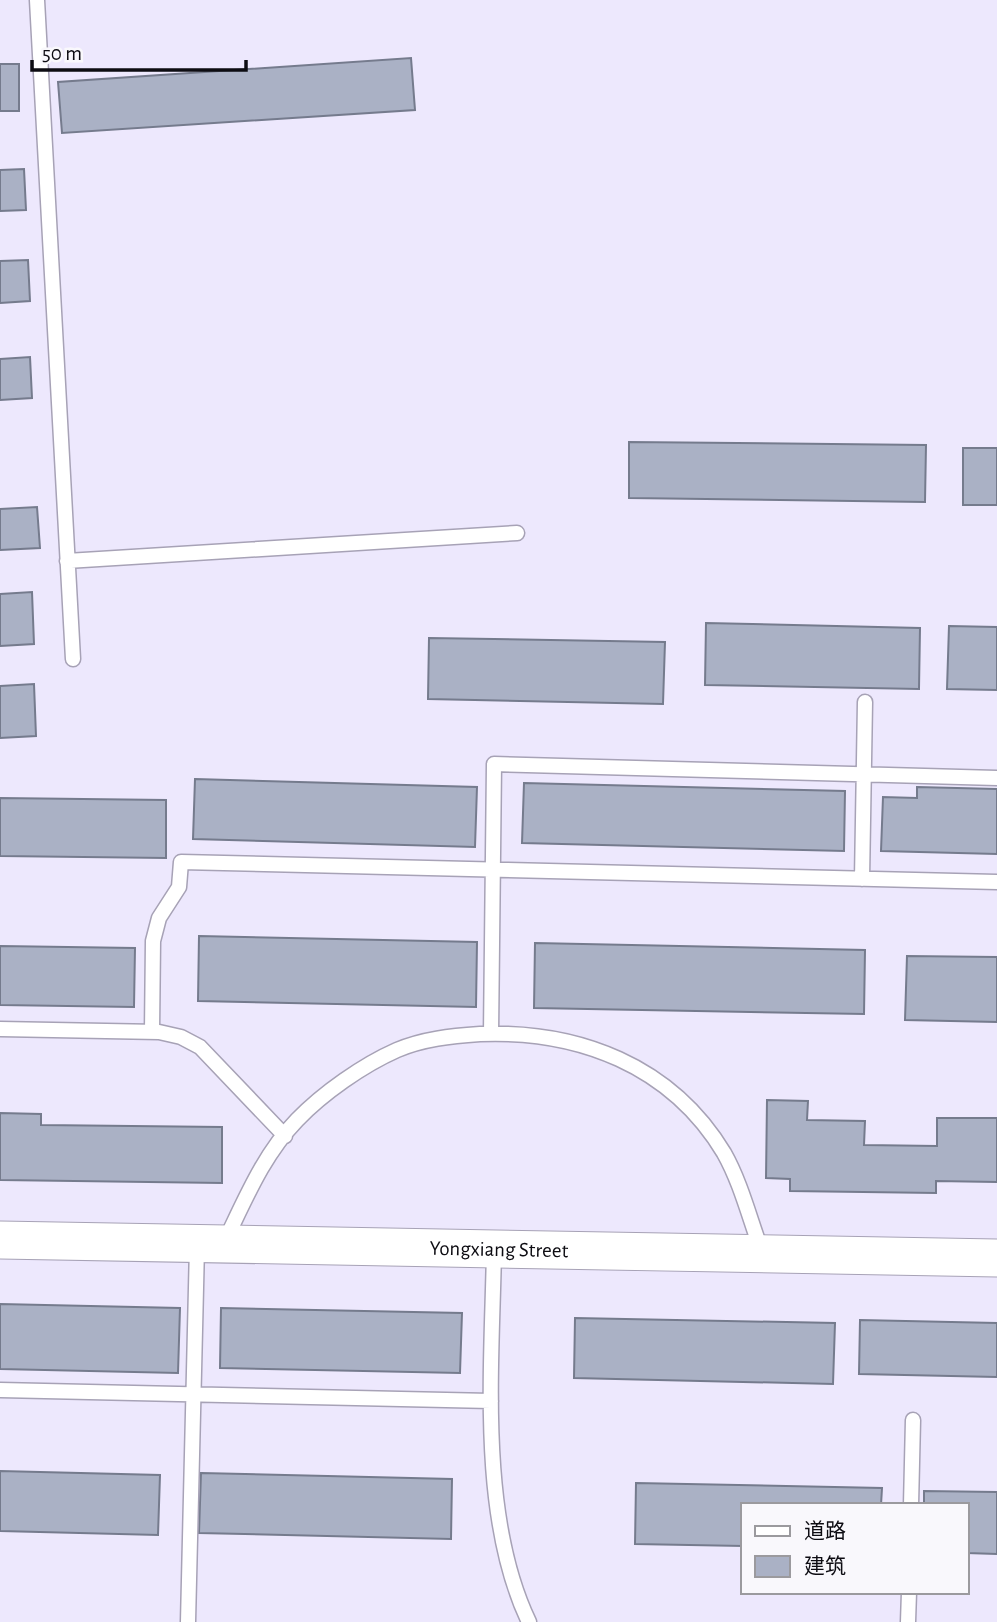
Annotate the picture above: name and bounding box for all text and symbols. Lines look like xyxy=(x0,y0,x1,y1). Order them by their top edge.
scale bar xyxy=(32,28,245,72)
text: 50 m xyxy=(42,43,82,64)
street label: Yongxiang Street xyxy=(429,1237,569,1261)
legend xyxy=(741,1503,969,1594)
text: 道路 xyxy=(804,1520,846,1542)
text: 建筑 xyxy=(804,1555,846,1577)

